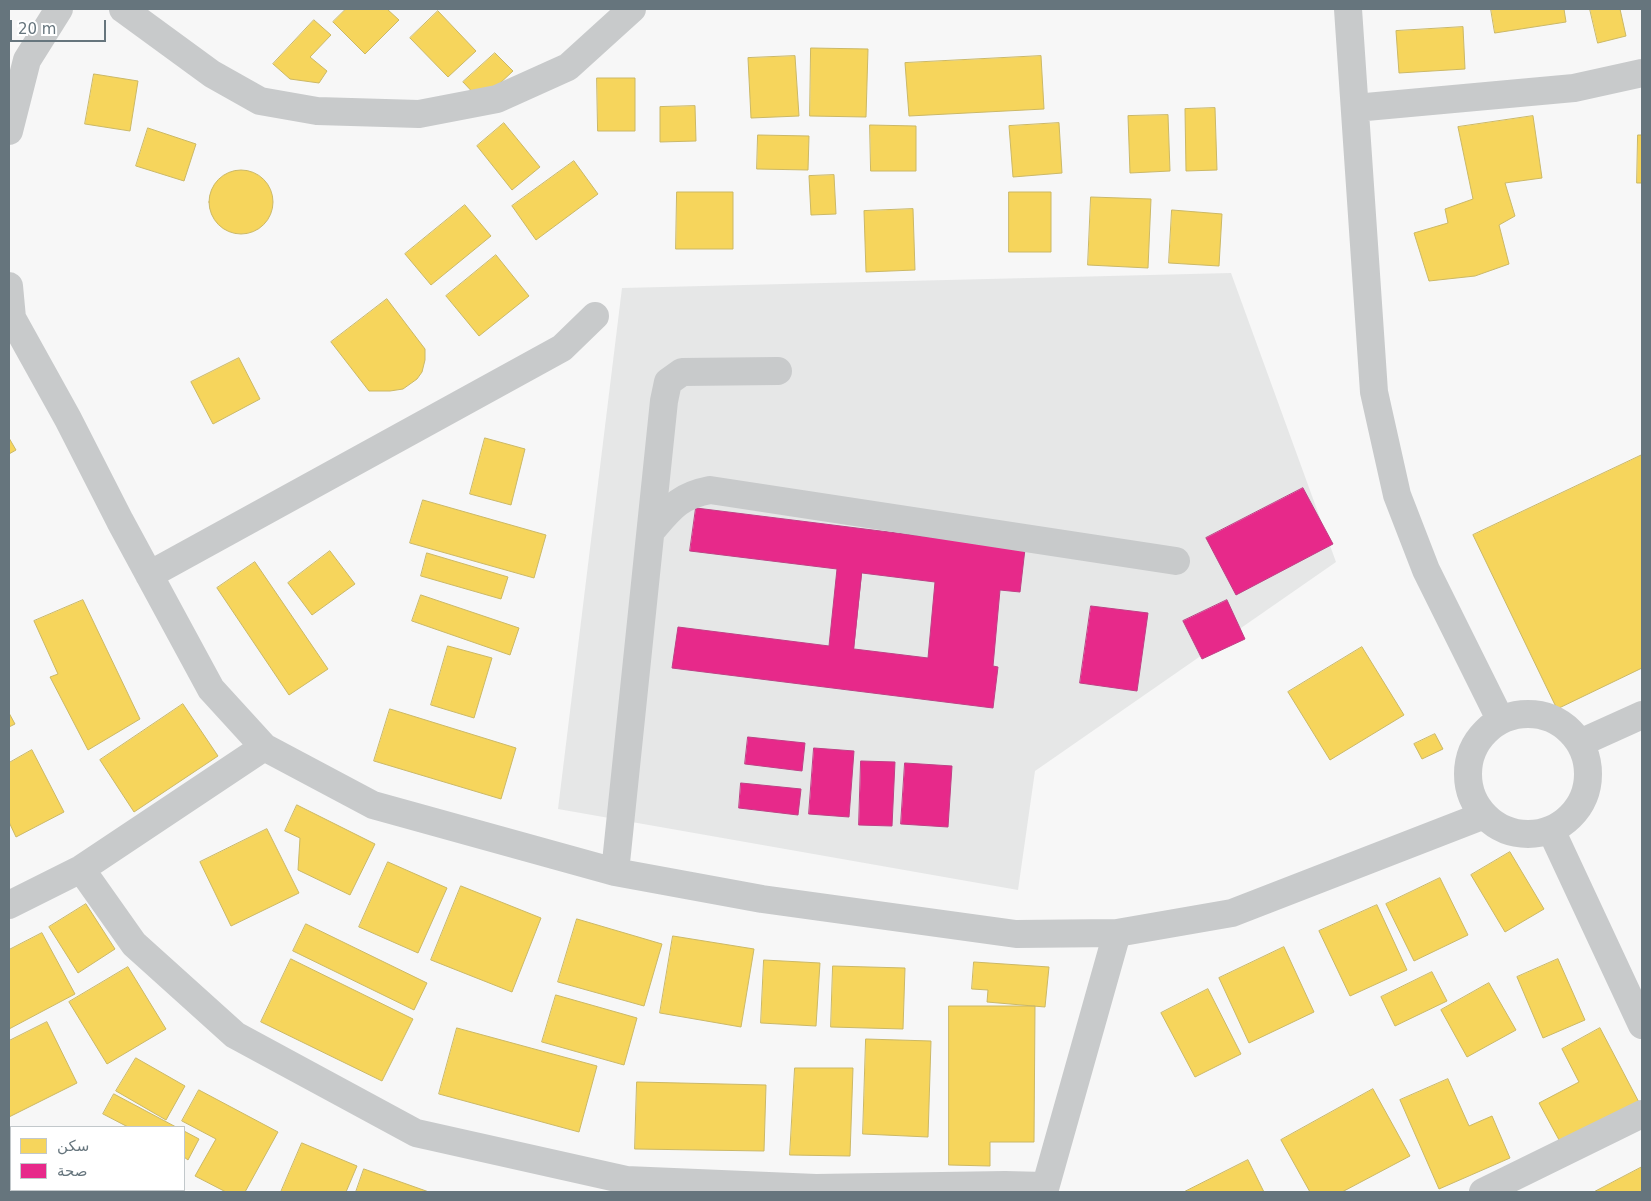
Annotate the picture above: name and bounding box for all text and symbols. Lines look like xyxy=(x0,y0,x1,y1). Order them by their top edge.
scale bar xyxy=(12,10,109,42)
text: 20 m xyxy=(18,20,56,38)
legend xyxy=(10,1126,185,1191)
text: سكن xyxy=(57,1137,89,1155)
text: صحة xyxy=(57,1162,87,1180)

